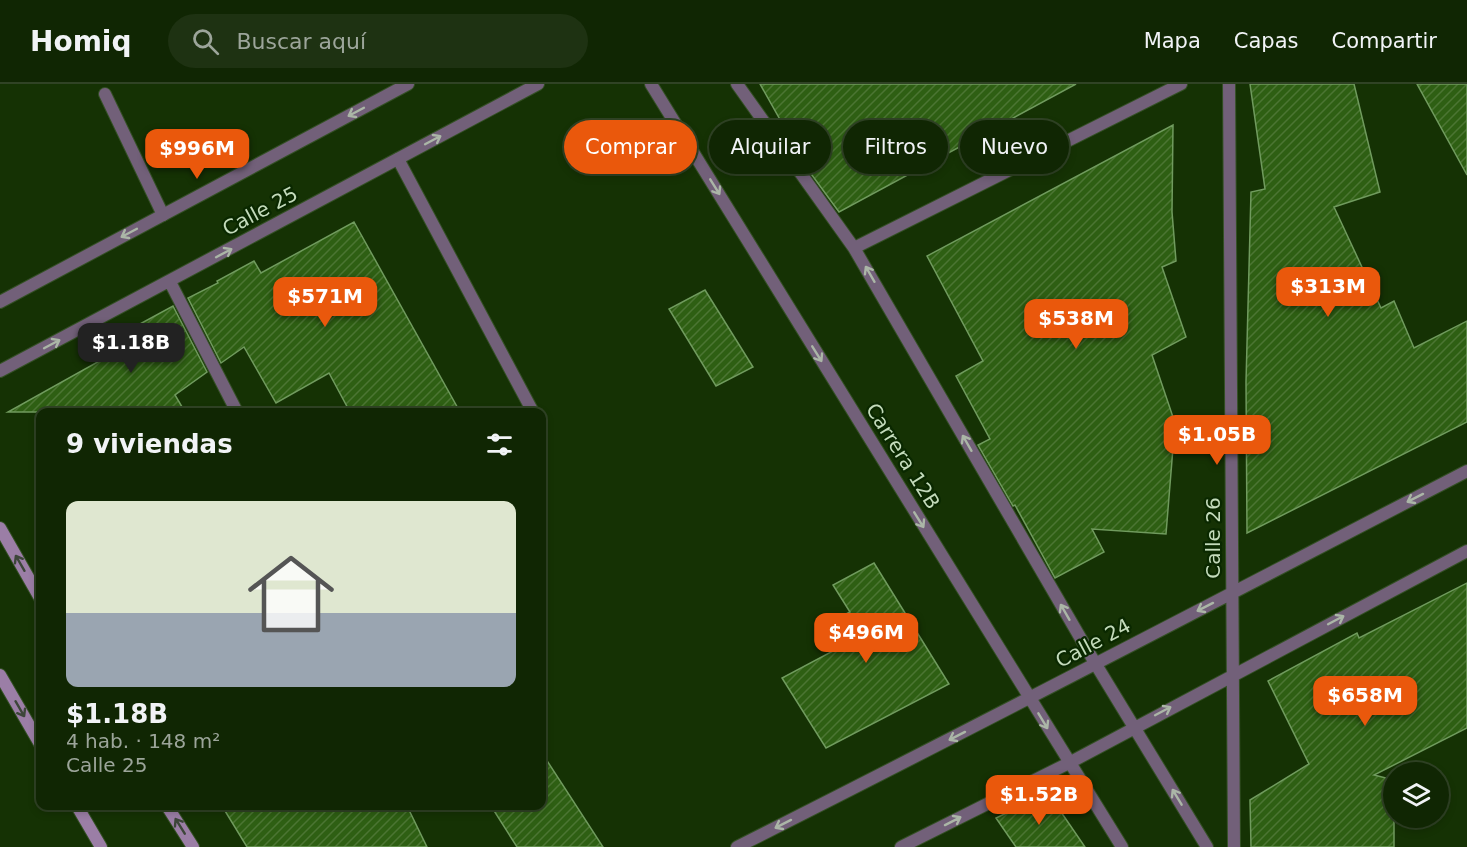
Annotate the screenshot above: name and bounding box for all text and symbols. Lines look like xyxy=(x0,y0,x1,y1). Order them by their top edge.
search box xyxy=(168,14,588,68)
text: Homiq xyxy=(30,25,132,58)
icon: search xyxy=(189,25,222,58)
text: Buscar aquí xyxy=(237,29,366,54)
text: Mapa xyxy=(1144,29,1201,53)
text: Capas xyxy=(1234,29,1298,53)
text: Compartir xyxy=(1331,29,1437,53)
one-way arrow xyxy=(348,106,365,118)
chip: Comprar xyxy=(564,120,697,174)
chip: Alquilar xyxy=(709,120,831,174)
chip: Filtros xyxy=(843,120,948,174)
chip: Nuevo xyxy=(960,120,1069,174)
pin: $996M xyxy=(155,129,239,180)
one-way arrow xyxy=(424,134,441,146)
text: $996M xyxy=(159,136,235,160)
one-way arrow xyxy=(708,179,721,196)
street label: Calle 25 xyxy=(218,181,302,241)
one-way arrow xyxy=(120,228,138,239)
one-way arrow xyxy=(215,247,232,259)
one-way arrow xyxy=(863,266,875,283)
pin: $313M xyxy=(1286,267,1370,318)
text: $313M xyxy=(1290,274,1366,298)
pin: $571M xyxy=(283,277,367,328)
text: $571M xyxy=(287,284,363,308)
pin: $538M xyxy=(1034,299,1118,350)
text: $538M xyxy=(1038,306,1114,330)
pin: $1.18B xyxy=(82,323,180,374)
text: $1.18B xyxy=(92,330,170,354)
one-way arrow xyxy=(42,338,60,349)
one-way arrow xyxy=(810,345,823,362)
street label: Carrera 12B xyxy=(861,399,945,513)
pin: $1.05B xyxy=(1168,415,1266,466)
text: $1.05B xyxy=(1178,422,1256,446)
icon: filters xyxy=(483,428,516,461)
text: 9 viviendas xyxy=(66,429,233,459)
one-way arrow xyxy=(961,435,973,452)
one-way arrow xyxy=(1407,492,1424,504)
street label: Calle 26 xyxy=(1201,497,1225,579)
one-way arrow xyxy=(913,511,926,528)
icon: home xyxy=(237,540,345,648)
one-way arrow xyxy=(14,555,26,572)
one-way arrow xyxy=(1196,602,1214,613)
one-way arrow xyxy=(1059,604,1071,621)
pin: $496M xyxy=(824,613,908,664)
street label: Calle 24 xyxy=(1051,613,1135,673)
one-way arrow xyxy=(1326,614,1344,625)
text: $496M xyxy=(828,620,904,644)
pin: $658M xyxy=(1323,676,1407,727)
text: $658M xyxy=(1327,683,1403,707)
text: $1.18B xyxy=(66,699,168,729)
one-way arrow xyxy=(15,700,27,717)
one-way arrow xyxy=(1154,705,1172,716)
one-way arrow xyxy=(1038,712,1050,729)
text: 4 hab. · 148 m² xyxy=(66,729,220,753)
one-way arrow xyxy=(949,731,967,742)
text: Calle 25 xyxy=(66,753,147,777)
map controls xyxy=(1383,762,1449,828)
button: layers xyxy=(1383,762,1449,828)
pin: $1.52B xyxy=(990,775,1088,826)
text: $1.52B xyxy=(1000,782,1078,806)
one-way arrow xyxy=(1170,789,1182,806)
one-way arrow xyxy=(944,814,962,826)
one-way arrow xyxy=(174,818,186,835)
one-way arrow xyxy=(775,819,793,830)

